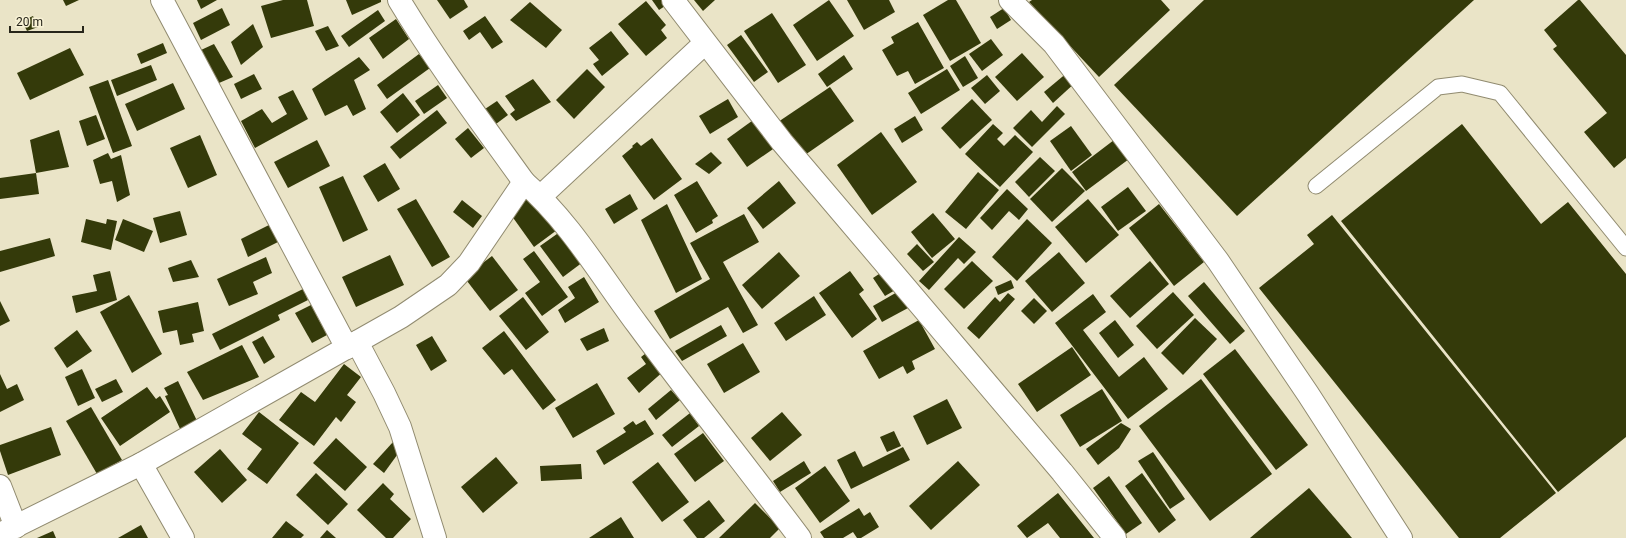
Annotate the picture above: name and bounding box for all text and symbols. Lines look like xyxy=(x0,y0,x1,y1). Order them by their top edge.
scale bar xyxy=(10,8,83,34)
text: 20 m xyxy=(16,15,43,29)

